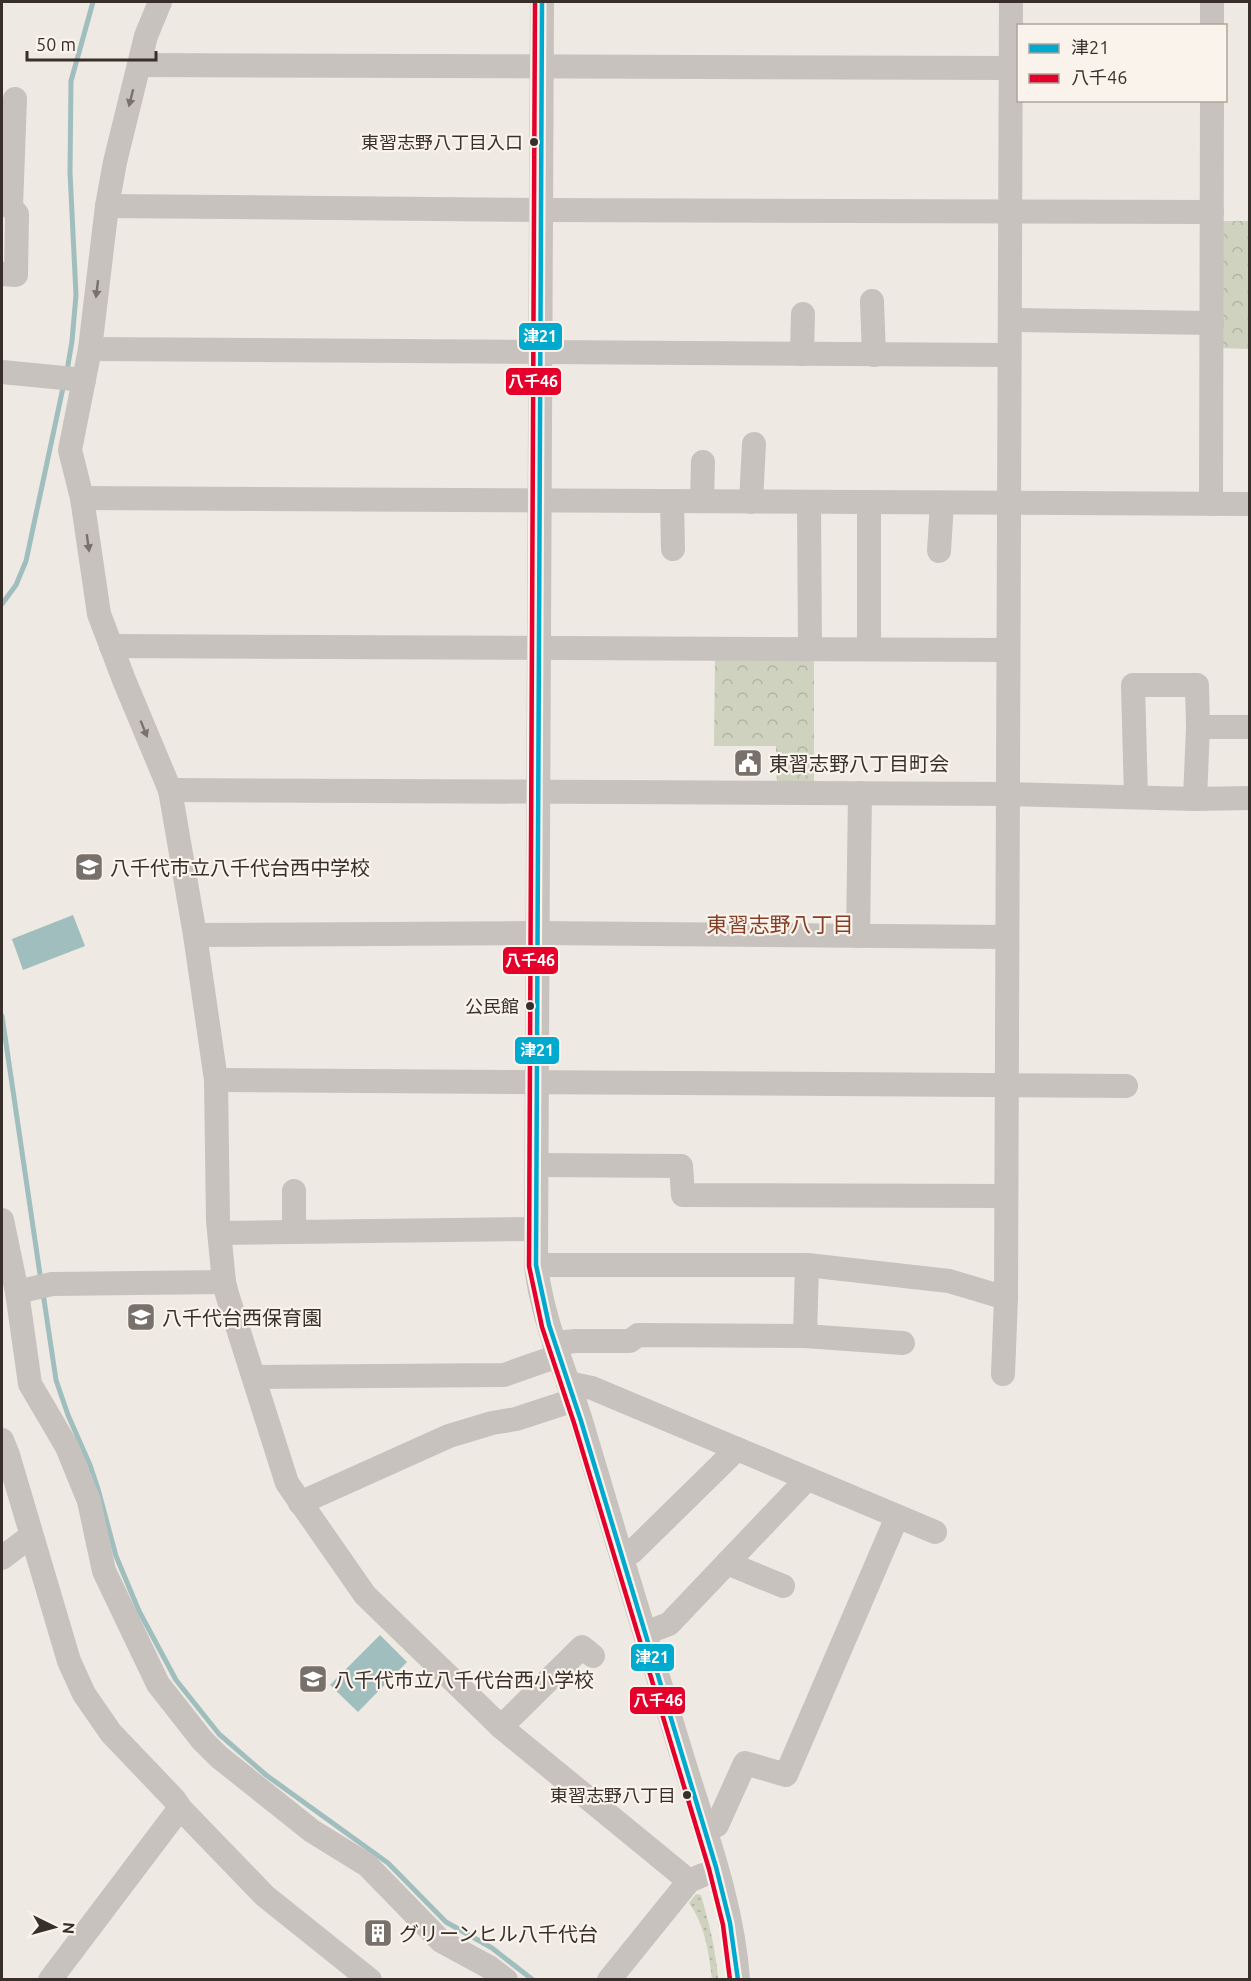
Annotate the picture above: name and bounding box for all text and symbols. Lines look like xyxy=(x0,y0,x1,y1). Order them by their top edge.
scale bar xyxy=(27,24,156,62)
legend xyxy=(1017,24,1227,102)
text: 50 m xyxy=(36,34,76,54)
text: 津21 xyxy=(1071,37,1109,57)
text: 八千46 xyxy=(1071,67,1127,87)
one-way arrow xyxy=(125,88,135,107)
place label: 東習志野八丁目入口 xyxy=(361,132,523,152)
marker: 東習志野八丁目入口 xyxy=(528,136,540,148)
one-way arrow xyxy=(92,280,102,299)
line badge: 津21 xyxy=(518,322,563,351)
text: 津21 xyxy=(523,327,557,345)
line badge: 八千46 xyxy=(505,367,562,396)
text: 八千46 xyxy=(508,372,558,390)
one-way arrow xyxy=(84,534,93,553)
one-way arrow xyxy=(140,720,149,738)
public building icon: 東習志野八丁目町会 xyxy=(732,747,764,779)
place label: 東習志野八丁目町会 xyxy=(769,752,949,775)
school or university icon: 八千代市立八千代台西中学校 xyxy=(73,851,105,883)
place label: 八千代市立八千代台西中学校 xyxy=(110,856,370,879)
district label: 東習志野八丁目 xyxy=(707,912,854,936)
line badge: 八千46 xyxy=(502,946,559,975)
text: 八千46 xyxy=(505,951,555,969)
place label: 公民館 xyxy=(465,996,519,1016)
marker: 公民館 xyxy=(524,1000,536,1012)
line badge: 津21 xyxy=(514,1036,560,1065)
text: 津21 xyxy=(520,1041,554,1059)
school or university icon: 八千代台西保育園 xyxy=(125,1301,157,1333)
place label: 八千代台西保育園 xyxy=(162,1306,322,1329)
line badge: 津21 xyxy=(630,1643,675,1672)
text: 津21 xyxy=(635,1648,669,1666)
school or university icon: 八千代市立八千代台西小学校 xyxy=(297,1663,329,1695)
place label: 八千代市立八千代台西小学校 xyxy=(334,1668,594,1691)
line badge: 八千46 xyxy=(629,1686,686,1715)
text: 八千46 xyxy=(633,1691,683,1709)
place label: 東習志野八丁目 xyxy=(550,1785,676,1805)
marker: 東習志野八丁目 xyxy=(681,1789,693,1801)
north arrow xyxy=(24,1897,84,1957)
building icon: グリーンヒル八千代台 xyxy=(362,1917,394,1949)
text: N xyxy=(59,1922,78,1935)
place label: グリーンヒル八千代台 xyxy=(399,1922,598,1945)

